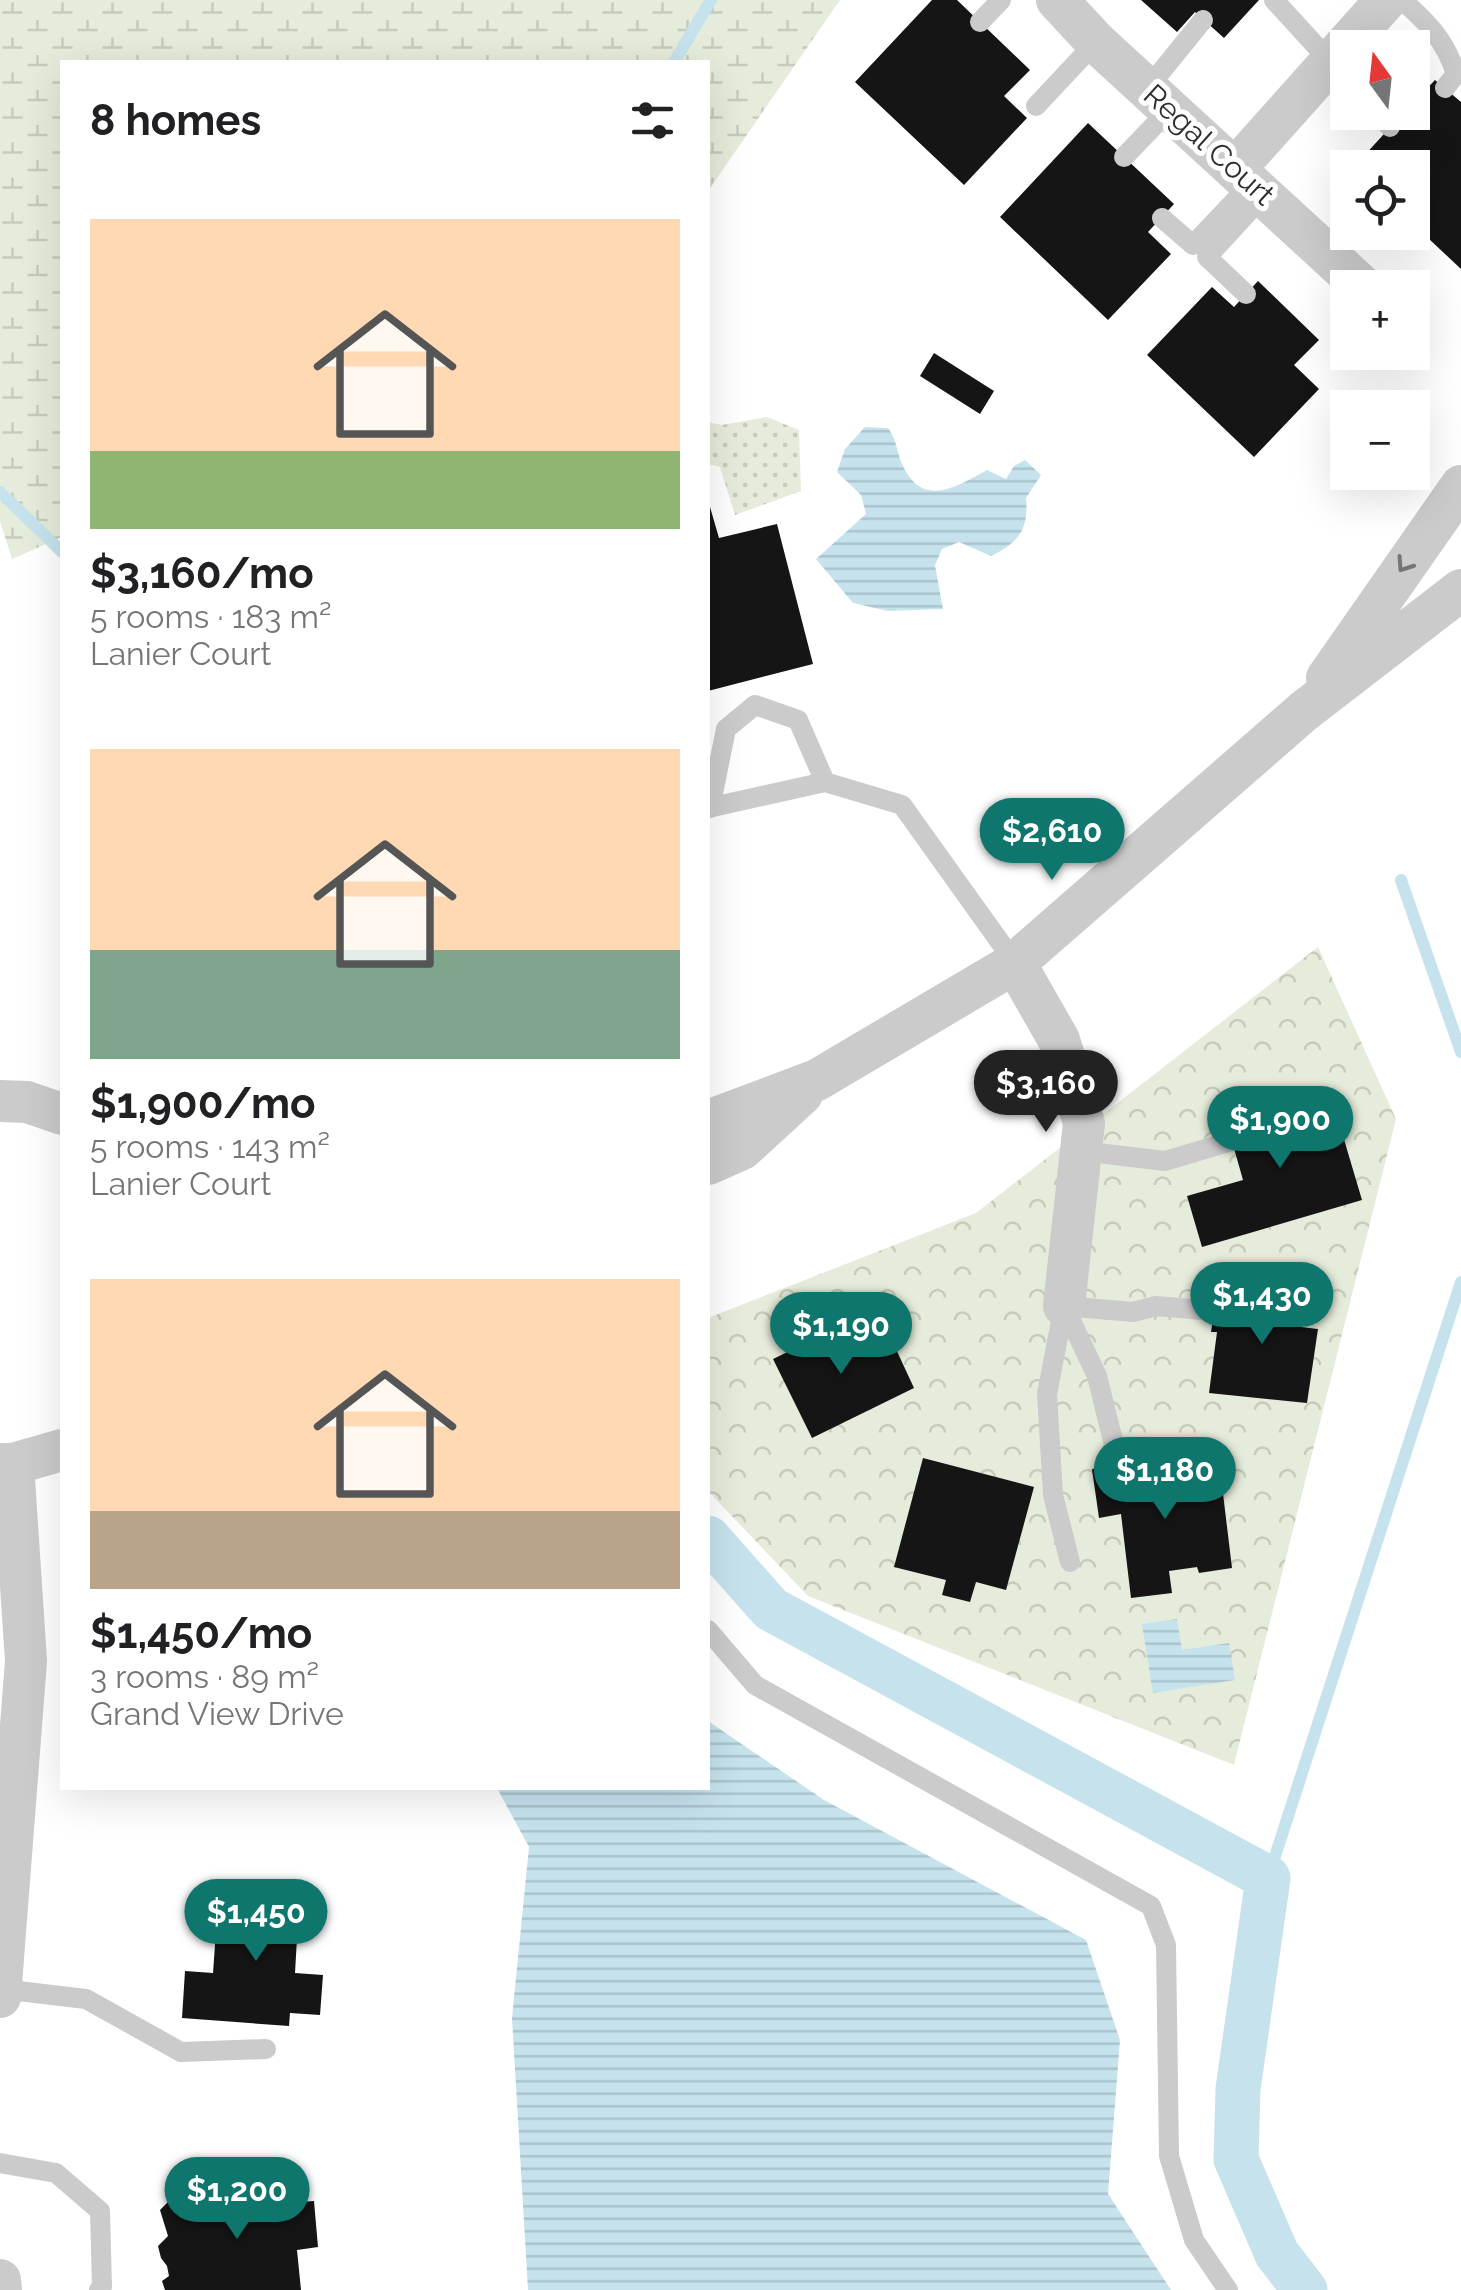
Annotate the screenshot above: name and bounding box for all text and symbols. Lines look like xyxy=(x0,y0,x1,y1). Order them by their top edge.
north arrow xyxy=(1330,30,1430,130)
map controls xyxy=(1330,30,1430,490)
street label: Regal Court xyxy=(1137,77,1282,212)
icon: filters xyxy=(625,93,680,148)
text: 8 homes xyxy=(90,96,261,145)
button: locate xyxy=(1330,150,1430,250)
button: + xyxy=(1330,270,1430,370)
icon: home xyxy=(295,284,475,464)
button: − xyxy=(1330,390,1430,490)
text: $3,160/mo xyxy=(90,549,314,598)
one-way arrow xyxy=(1398,554,1416,572)
text: 5 rooms · 183 m² xyxy=(90,598,331,635)
text: Lanier Court xyxy=(90,635,271,672)
pin: $2,610 xyxy=(971,798,1133,883)
text: $2,610 xyxy=(1002,812,1102,849)
icon: home xyxy=(295,814,475,994)
pin: $3,160 xyxy=(965,1050,1127,1135)
text: $3,160 xyxy=(996,1064,1096,1101)
text: $1,900/mo xyxy=(90,1079,316,1128)
pin: $1,900 xyxy=(1199,1086,1361,1171)
text: $1,900 xyxy=(1229,1100,1331,1137)
text: 5 rooms · 143 m² xyxy=(90,1128,330,1165)
text: Lanier Court xyxy=(90,1165,271,1202)
pin: $1,430 xyxy=(1181,1262,1343,1347)
text: $1,430 xyxy=(1212,1276,1312,1313)
pin: $1,190 xyxy=(760,1292,922,1377)
text: $1,190 xyxy=(792,1306,890,1343)
icon: home xyxy=(295,1344,475,1524)
pin: $1,180 xyxy=(1084,1437,1246,1522)
text: $1,180 xyxy=(1116,1451,1214,1488)
text: $1,450/mo xyxy=(90,1609,312,1658)
text: 3 rooms · 89 m² xyxy=(90,1658,319,1695)
text: Grand View Drive xyxy=(90,1695,344,1732)
pin: $1,450 xyxy=(175,1879,337,1964)
text: $1,450 xyxy=(206,1893,306,1930)
pin: $1,200 xyxy=(156,2157,318,2242)
text: $1,200 xyxy=(187,2171,287,2208)

